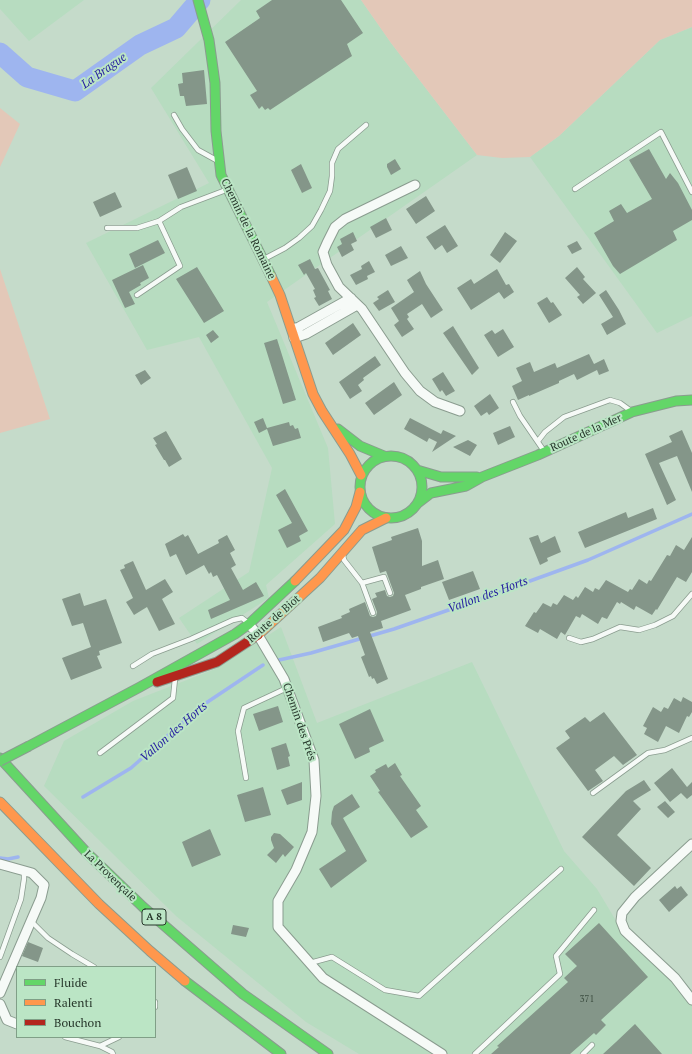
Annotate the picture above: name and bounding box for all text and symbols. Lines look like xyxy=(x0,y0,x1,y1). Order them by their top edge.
water label: La Brague xyxy=(79,50,129,92)
street label: Chemin de la Romaine xyxy=(218,177,278,281)
street label: Route de la Mer xyxy=(548,411,624,455)
water label: Vallon des Horts xyxy=(446,574,530,616)
street label: Route de Biot xyxy=(245,592,303,646)
street label: Chemin des Prés xyxy=(280,681,318,763)
water label: Vallon des Horts xyxy=(137,699,211,765)
street label: La Provençale xyxy=(81,848,139,904)
road number: A 8 xyxy=(142,909,166,925)
legend xyxy=(16,966,156,1038)
text: Fluide xyxy=(54,975,87,990)
house number: 371 xyxy=(580,994,594,1004)
text: Ralenti xyxy=(54,995,93,1010)
text: Bouchon xyxy=(54,1015,101,1030)

